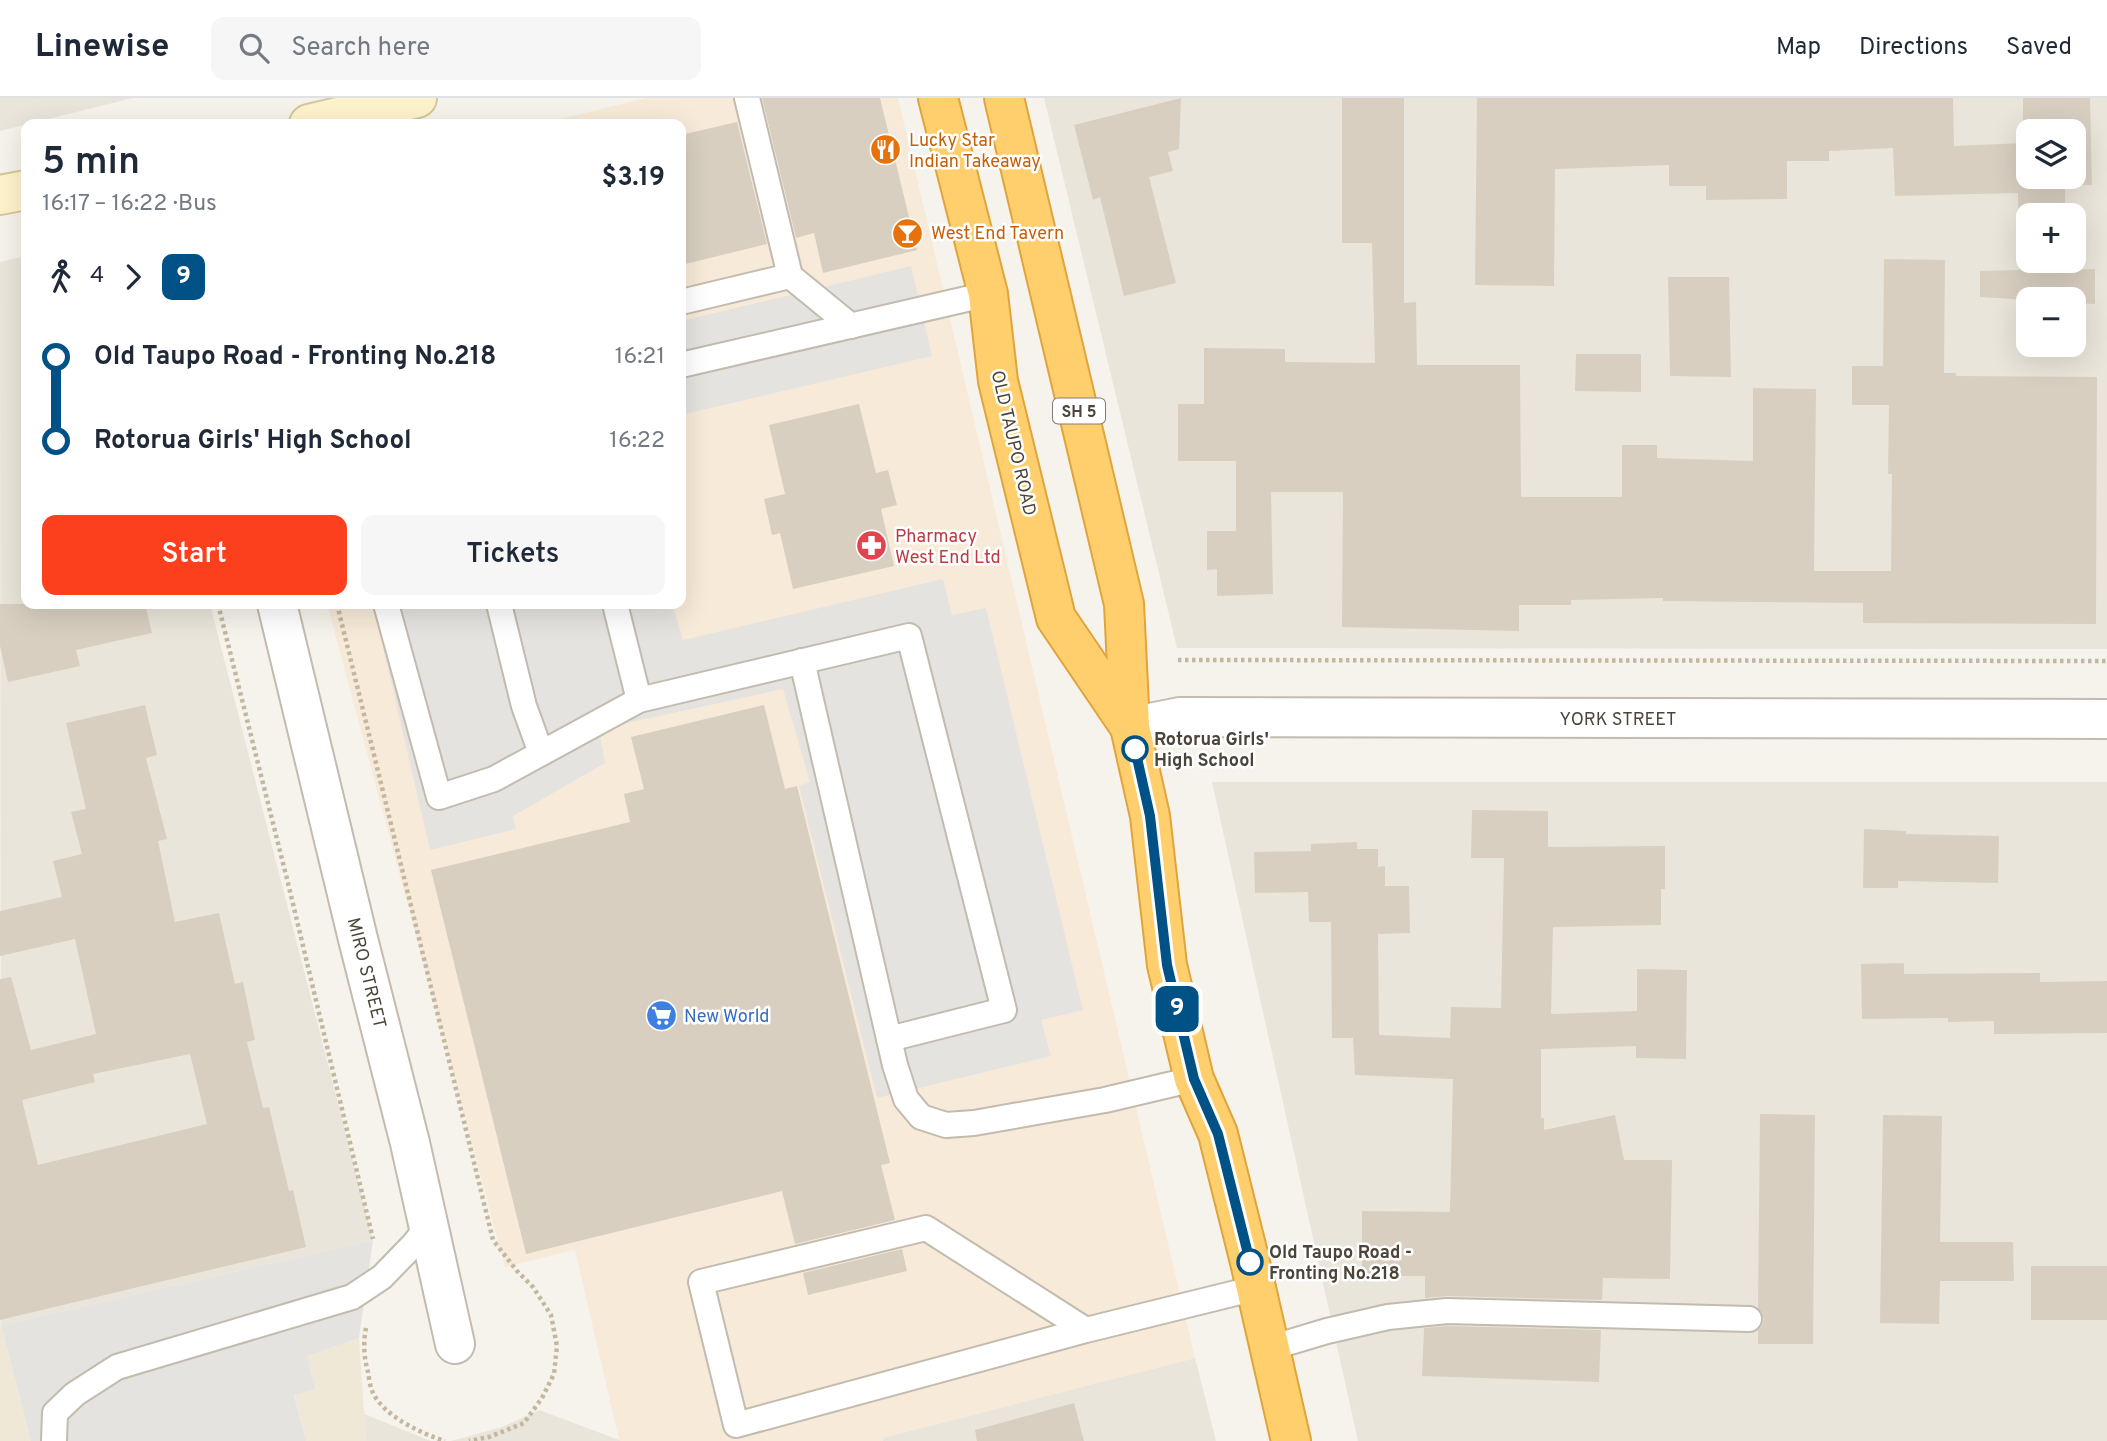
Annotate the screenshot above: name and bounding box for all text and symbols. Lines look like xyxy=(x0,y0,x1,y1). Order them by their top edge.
search box xyxy=(211,17,701,80)
text: Linewise xyxy=(35,27,169,69)
icon: search xyxy=(235,29,273,67)
text: Search here xyxy=(291,32,430,65)
text: Map xyxy=(1776,33,1821,63)
text: Directions xyxy=(1859,33,1968,63)
text: Saved xyxy=(2006,33,2072,63)
map controls xyxy=(2016,119,2086,357)
button: layers xyxy=(2016,119,2086,189)
place label: Lucky Star Indian Takeaway xyxy=(909,130,1041,174)
restaurant icon: Lucky Star Indian Takeaway xyxy=(869,133,903,167)
text: 5 min xyxy=(42,139,140,188)
text: $3.19 xyxy=(602,162,665,195)
text: 16:17 – 16:22 · Bus xyxy=(42,190,217,219)
button: + xyxy=(2016,203,2086,273)
bar icon: West End Tavern xyxy=(891,216,925,250)
place label: West End Tavern xyxy=(931,223,1064,246)
icon: walk xyxy=(42,258,80,296)
icon: forward xyxy=(114,258,152,296)
text: 4 xyxy=(90,262,104,291)
text: 9 xyxy=(176,262,191,292)
button: − xyxy=(2016,287,2086,357)
text: Old Taupo Road - Fronting No.218 xyxy=(94,341,496,374)
text: 16:21 xyxy=(615,343,665,372)
street label: OLD TAUPO ROAD xyxy=(985,368,1040,518)
road number: SH 5 xyxy=(1053,398,1105,424)
text: Rotorua Girls' High School xyxy=(94,425,412,458)
text: 16:22 xyxy=(609,427,665,456)
button: Start xyxy=(42,515,347,595)
button: Tickets xyxy=(361,515,665,595)
place label: Pharmacy West End Ltd xyxy=(895,526,1001,570)
pharmacy icon: Pharmacy West End Ltd xyxy=(855,529,889,563)
street label: YORK STREET xyxy=(1559,709,1677,732)
place label: Rotorua Girls' High School xyxy=(1154,729,1269,773)
marker: Rotorua Girls' High School xyxy=(1122,736,1148,762)
street label: MIRO STREET xyxy=(341,916,390,1031)
line badge: 9 xyxy=(1154,986,1200,1032)
text: 9 xyxy=(1170,994,1184,1024)
supermarket icon: New World xyxy=(644,999,678,1033)
place label: New World xyxy=(684,1006,769,1029)
place label: Old Taupo Road - Fronting No.218 xyxy=(1269,1242,1412,1286)
marker: Old Taupo Road - Fronting No.218 xyxy=(1237,1249,1263,1275)

